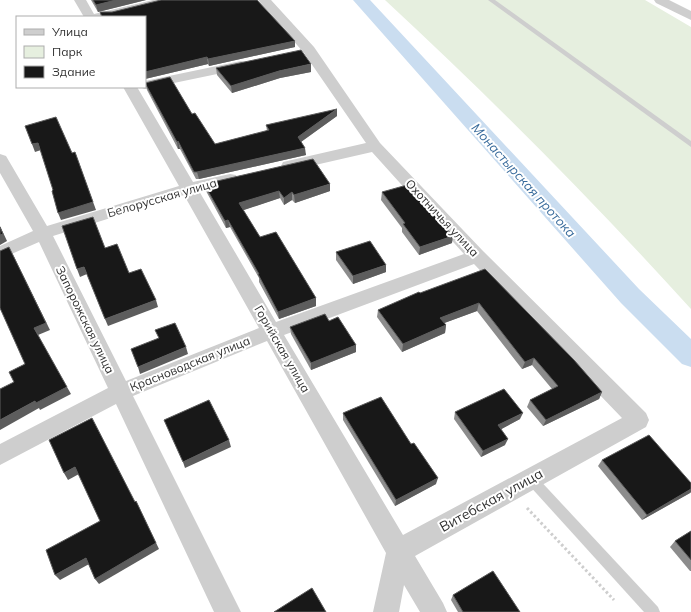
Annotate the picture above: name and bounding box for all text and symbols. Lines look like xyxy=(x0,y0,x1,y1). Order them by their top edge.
legend xyxy=(16,16,146,88)
text: Улица xyxy=(51,24,88,39)
text: Парк xyxy=(52,44,83,59)
text: Здание xyxy=(52,64,96,79)
water label: Монастырская протока xyxy=(469,120,580,240)
street label: Белорусская улица xyxy=(105,175,218,220)
street label: Охотничья улица xyxy=(403,176,482,260)
street label: Запорожская улица xyxy=(53,264,118,376)
street label: Горийская улица xyxy=(251,302,314,395)
street label: Красноводская улица xyxy=(128,333,252,395)
street label: Витебская улица xyxy=(436,464,546,536)

